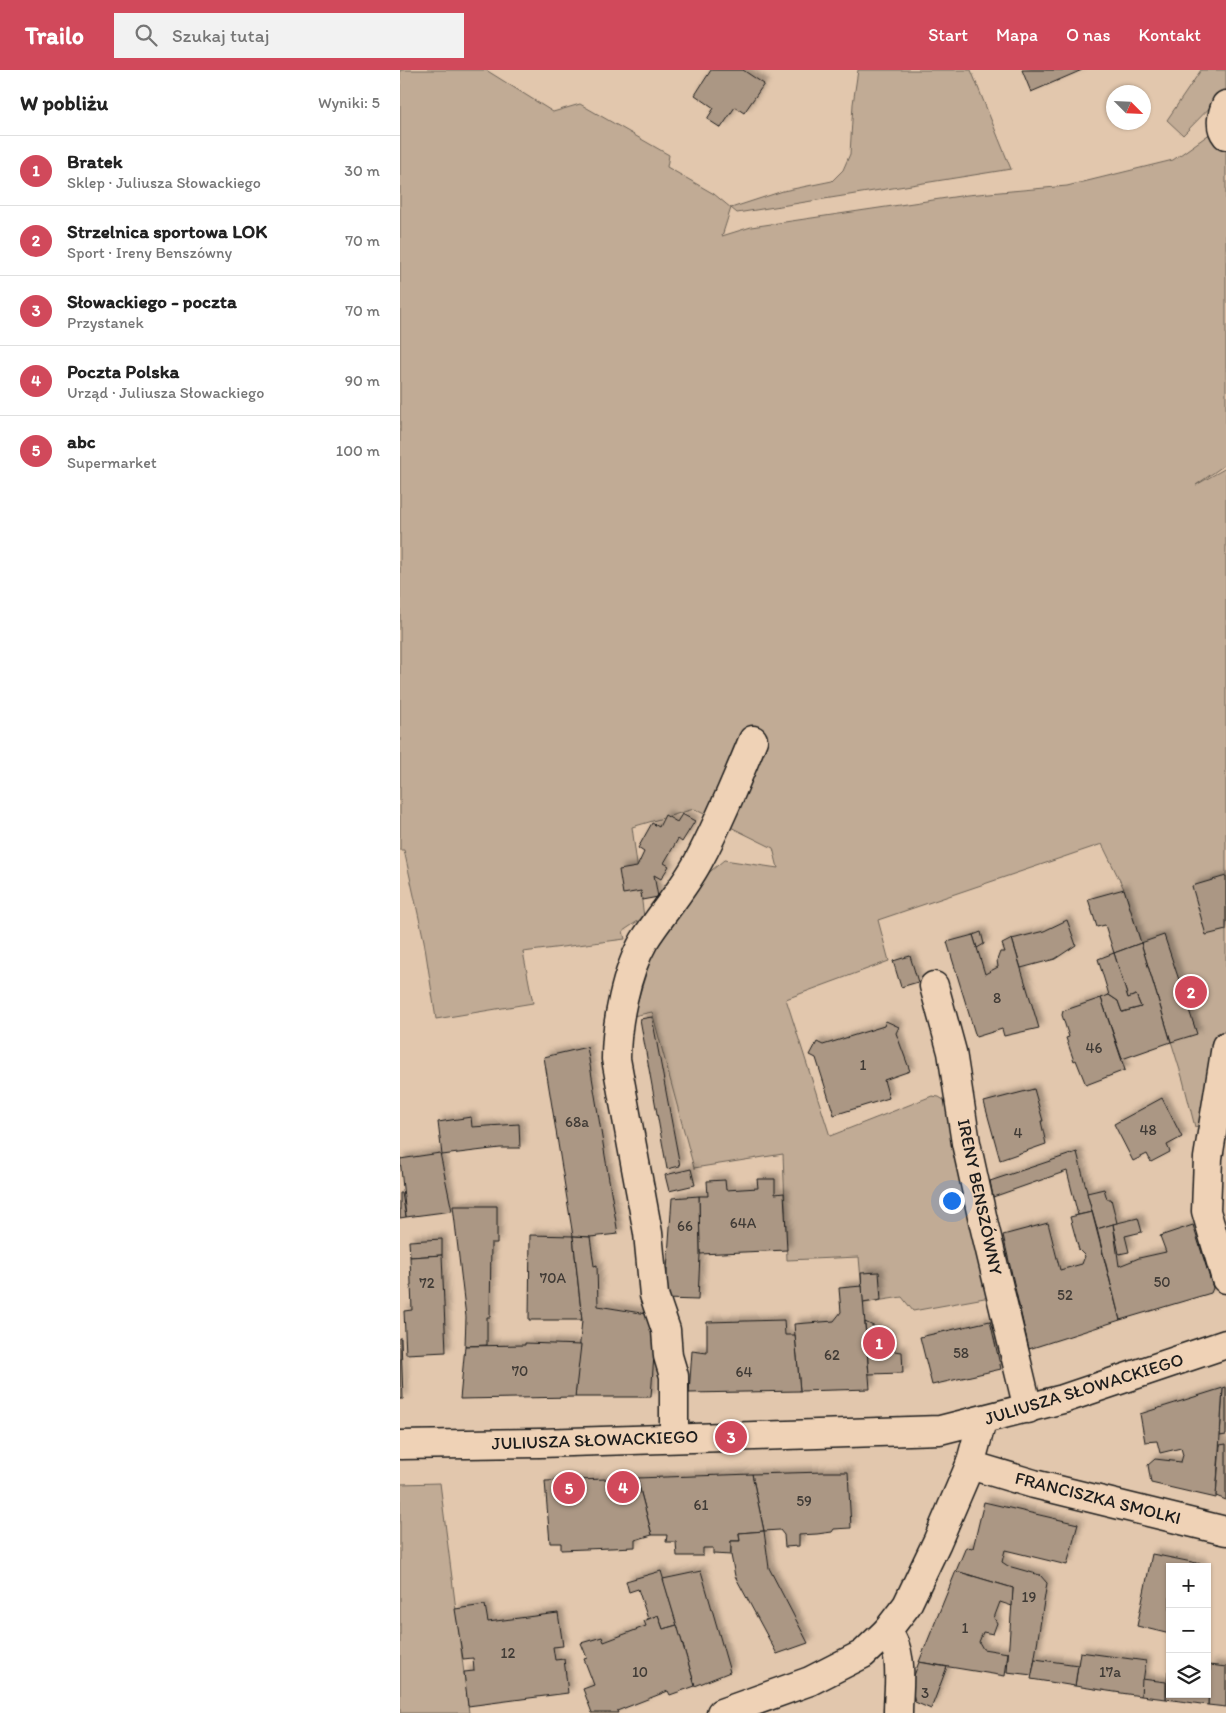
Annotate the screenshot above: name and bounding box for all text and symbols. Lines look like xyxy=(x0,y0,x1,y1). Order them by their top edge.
search box xyxy=(114,13,464,58)
text: Trailo xyxy=(25,21,84,50)
icon: search xyxy=(132,21,160,49)
text: Szukaj tutaj xyxy=(172,24,269,47)
text: Start xyxy=(928,24,968,46)
text: Mapa xyxy=(996,24,1038,46)
text: O nas xyxy=(1066,24,1111,46)
text: Kontakt xyxy=(1139,24,1201,46)
north arrow xyxy=(1106,85,1151,130)
text: W pobliżu xyxy=(20,90,108,115)
text: Wyniki: 5 xyxy=(318,93,380,112)
text: Bratek xyxy=(67,150,123,173)
text: 1 xyxy=(32,161,40,180)
text: 30 m xyxy=(344,161,380,180)
text: Sklep · Juliusza Słowackiego xyxy=(67,173,261,192)
text: Strzelnica sportowa LOK xyxy=(67,220,267,243)
text: 2 xyxy=(32,231,40,250)
text: 70 m xyxy=(345,231,380,250)
text: Sport · Ireny Benszówny xyxy=(67,243,232,262)
text: Słowackiego - poczta xyxy=(67,290,237,313)
text: 3 xyxy=(32,301,40,320)
text: 70 m xyxy=(345,301,380,320)
text: Przystanek xyxy=(67,313,144,332)
text: Poczta Polska xyxy=(67,360,179,383)
text: 4 xyxy=(31,371,41,390)
text: 90 m xyxy=(345,371,380,390)
text: Urząd · Juliusza Słowackiego xyxy=(67,383,264,402)
text: abc xyxy=(67,430,95,453)
text: 5 xyxy=(32,441,40,460)
text: 100 m xyxy=(336,441,380,460)
text: Supermarket xyxy=(67,453,157,472)
pin: 2 xyxy=(1175,973,1207,1011)
house number: 8 xyxy=(993,989,1001,1007)
house number: 46 xyxy=(1086,1039,1103,1057)
house number: 1 xyxy=(860,1056,867,1074)
house number: 68a xyxy=(565,1113,589,1131)
street label: IRENY BENSZÓWNY xyxy=(953,1117,1007,1278)
house number: 48 xyxy=(1139,1121,1157,1139)
house number: 4 xyxy=(1013,1124,1023,1142)
your location xyxy=(939,1188,965,1214)
house number: 64A xyxy=(730,1214,757,1232)
house number: 66 xyxy=(677,1217,693,1235)
house number: 70A xyxy=(540,1269,567,1287)
house number: 50 xyxy=(1153,1273,1171,1291)
house number: 72 xyxy=(419,1274,435,1292)
house number: 52 xyxy=(1057,1286,1073,1304)
pin: 1 xyxy=(863,1324,895,1362)
house number: 58 xyxy=(953,1344,969,1362)
house number: 62 xyxy=(824,1346,840,1364)
street label: JULIUSZA SŁOWACKIEGO xyxy=(982,1348,1186,1430)
house number: 70 xyxy=(512,1362,528,1380)
house number: 64 xyxy=(736,1363,752,1381)
pin: 3 xyxy=(715,1418,747,1456)
street label: JULIUSZA SŁOWACKIEGO xyxy=(491,1425,699,1455)
street label: FRANCISZKA SMOLKI xyxy=(1013,1467,1183,1529)
pin: 4 xyxy=(607,1468,639,1506)
pin: 5 xyxy=(553,1469,585,1507)
house number: 59 xyxy=(796,1492,812,1510)
house number: 61 xyxy=(694,1496,708,1514)
map controls xyxy=(1166,1563,1211,1698)
button: + xyxy=(1166,1563,1211,1608)
house number: 19 xyxy=(1022,1588,1037,1606)
button: − xyxy=(1166,1608,1211,1653)
house number: 1 xyxy=(962,1619,969,1637)
house number: 12 xyxy=(501,1644,516,1662)
button: layers xyxy=(1166,1653,1211,1698)
house number: 10 xyxy=(632,1663,648,1681)
house number: 17a xyxy=(1099,1663,1121,1681)
house number: 3 xyxy=(921,1684,929,1702)

